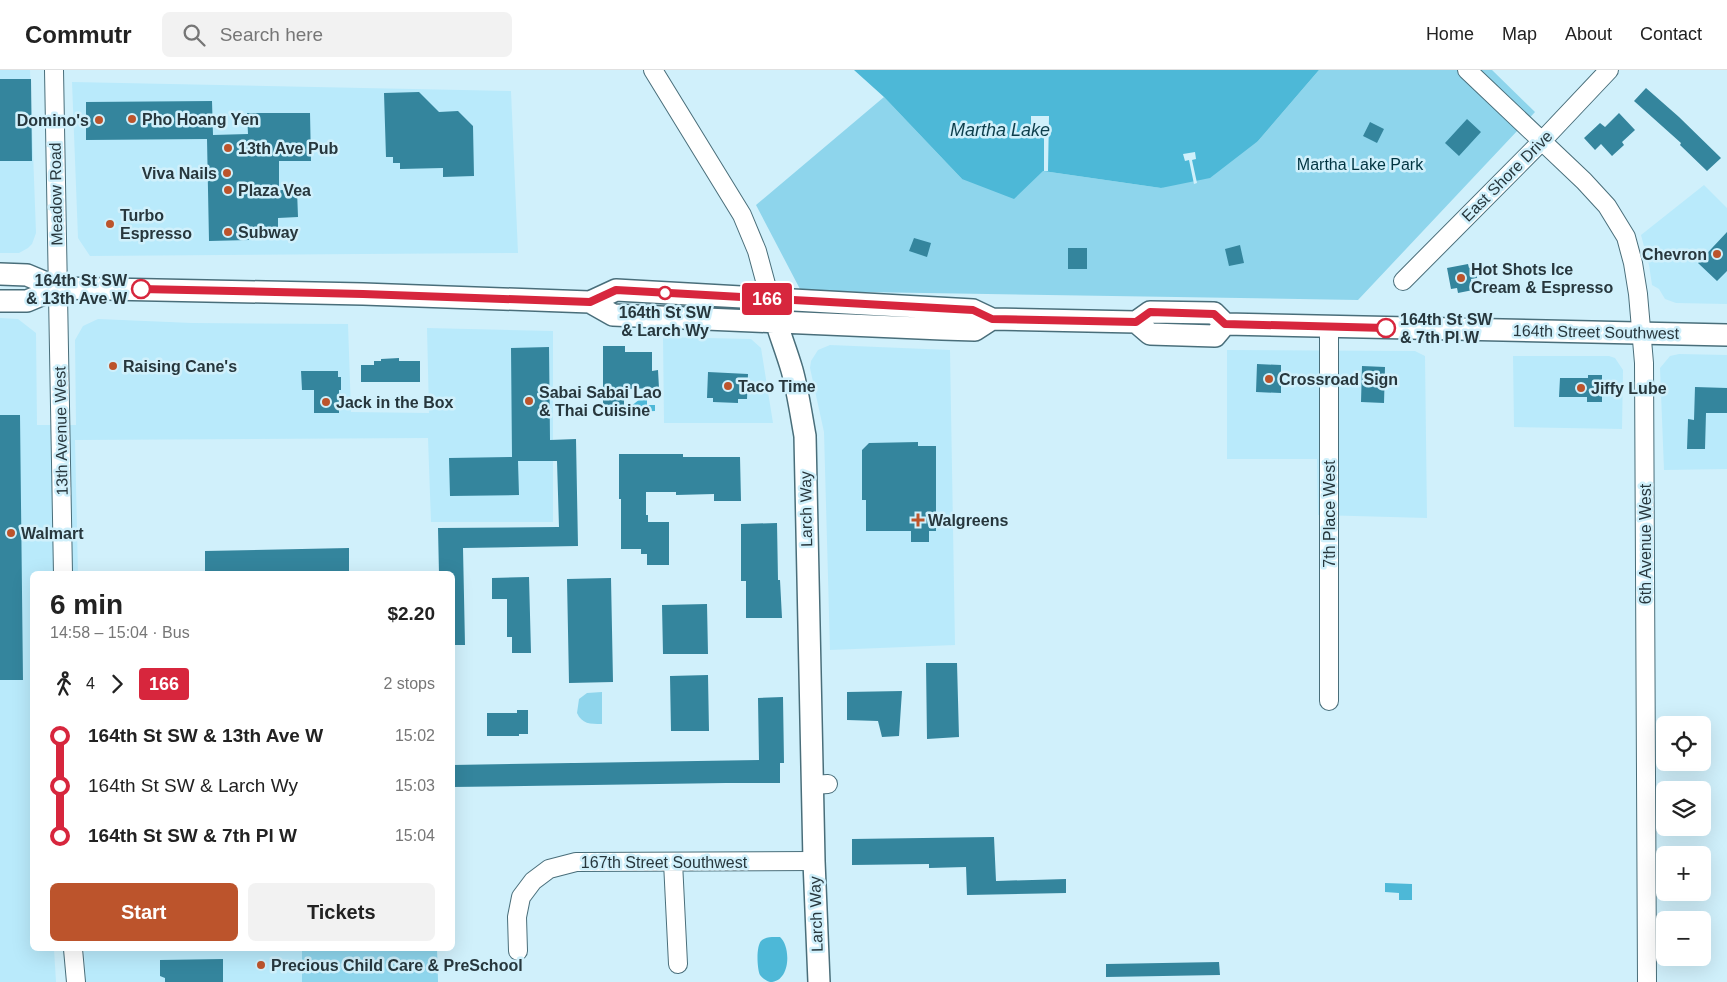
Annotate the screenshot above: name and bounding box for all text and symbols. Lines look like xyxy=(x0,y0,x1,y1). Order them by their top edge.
search box xyxy=(162,12,512,57)
text: Commutr xyxy=(25,21,132,48)
icon: search xyxy=(180,21,208,49)
text: Search here xyxy=(220,24,323,45)
text: Home xyxy=(1426,24,1474,44)
text: Map xyxy=(1502,24,1537,44)
text: About xyxy=(1565,24,1612,44)
text: Contact xyxy=(1640,24,1702,44)
place label: Pho Hoang Yen xyxy=(142,111,259,128)
place label: Domino's xyxy=(17,112,89,129)
marker: Pho Hoang Yen xyxy=(126,113,138,125)
marker: Domino's xyxy=(93,114,105,126)
water label: Martha Lake xyxy=(950,120,1050,140)
street label: East Shore Drive xyxy=(1458,127,1556,225)
place label: 13th Ave Pub xyxy=(238,140,338,157)
street label: Meadow Road xyxy=(47,142,65,246)
marker: 13th Ave Pub xyxy=(222,142,234,154)
park label: Martha Lake Park xyxy=(1297,156,1424,173)
place label: Viva Nails xyxy=(142,165,217,182)
marker: Viva Nails xyxy=(221,167,233,179)
place label: Plaza Vea xyxy=(238,182,311,199)
marker: Plaza Vea xyxy=(222,184,234,196)
place label: Turbo Espresso xyxy=(120,207,192,242)
marker: Turbo Espresso xyxy=(104,218,116,230)
place label: Subway xyxy=(238,224,299,241)
marker: Subway xyxy=(222,226,234,238)
place label: Chevron xyxy=(1642,246,1707,263)
marker: Chevron xyxy=(1711,248,1723,260)
place label: Hot Shots Ice Cream & Espresso xyxy=(1471,261,1614,296)
place label: 164th St SW & 13th Ave W xyxy=(26,272,128,307)
marker: Hot Shots Ice Cream & Espresso xyxy=(1455,272,1467,284)
marker: 164th St SW & 13th Ave W xyxy=(131,279,151,299)
line badge: 166 xyxy=(738,283,796,315)
marker: 164th St SW & Larch Wy xyxy=(658,286,672,300)
text: 166 xyxy=(752,289,782,309)
place label: 164th St SW & Larch Wy xyxy=(619,304,712,339)
place label: 164th St SW & 7th Pl W xyxy=(1400,311,1493,346)
marker: 164th St SW & 7th Pl W xyxy=(1376,318,1396,338)
street label: 164th Street Southwest xyxy=(1513,322,1680,342)
place label: Raising Cane's xyxy=(123,358,237,375)
marker: Raising Cane's xyxy=(107,360,119,372)
street label: 13th Avenue West xyxy=(51,366,71,496)
place label: Crossroad Sign xyxy=(1279,371,1398,388)
marker: Crossroad Sign xyxy=(1263,373,1275,385)
place label: Taco Time xyxy=(738,378,816,395)
marker: Taco Time xyxy=(722,380,734,392)
place label: Jiffy Lube xyxy=(1591,380,1667,397)
marker: Jiffy Lube xyxy=(1575,382,1587,394)
place label: Sabai Sabai Lao & Thai Cuisine xyxy=(539,384,662,419)
place label: Jack in the Box xyxy=(336,394,453,411)
marker: Sabai Sabai Lao & Thai Cuisine xyxy=(523,395,535,407)
marker: Jack in the Box xyxy=(320,396,332,408)
street label: 7th Place West xyxy=(1321,460,1338,568)
street label: Larch Way xyxy=(797,471,815,547)
street label: 6th Avenue West xyxy=(1637,483,1654,604)
place label: Walgreens xyxy=(928,512,1008,529)
marker: Walgreens xyxy=(912,514,924,526)
place label: Walmart xyxy=(21,525,84,542)
marker: Walmart xyxy=(5,527,17,539)
text: 6 min xyxy=(50,589,123,620)
text: $2.20 xyxy=(387,603,435,624)
text: 14:58 – 15:04 · Bus xyxy=(50,624,190,641)
icon: walk xyxy=(50,670,78,698)
icon: forward xyxy=(103,670,131,698)
text: 166 xyxy=(149,674,179,694)
text: 4 xyxy=(86,675,95,692)
text: 2 stops xyxy=(383,675,435,692)
map controls xyxy=(1656,716,1711,966)
button: locate xyxy=(1656,716,1711,771)
text: 164th St SW & 13th Ave W xyxy=(88,725,323,746)
text: 15:02 xyxy=(395,727,435,744)
text: 164th St SW & Larch Wy xyxy=(88,775,298,796)
text: 15:03 xyxy=(395,777,435,794)
button: layers xyxy=(1656,781,1711,836)
text: 164th St SW & 7th Pl W xyxy=(88,825,297,846)
text: 15:04 xyxy=(395,827,435,844)
button: + xyxy=(1656,846,1711,901)
street label: 167th Street Southwest xyxy=(581,854,748,871)
street label: Larch Way xyxy=(806,876,826,952)
button: Start xyxy=(50,883,238,941)
button: Tickets xyxy=(248,883,435,941)
button: − xyxy=(1656,911,1711,966)
place label: Precious Child Care & PreSchool xyxy=(271,957,523,974)
marker: Precious Child Care & PreSchool xyxy=(255,959,267,971)

